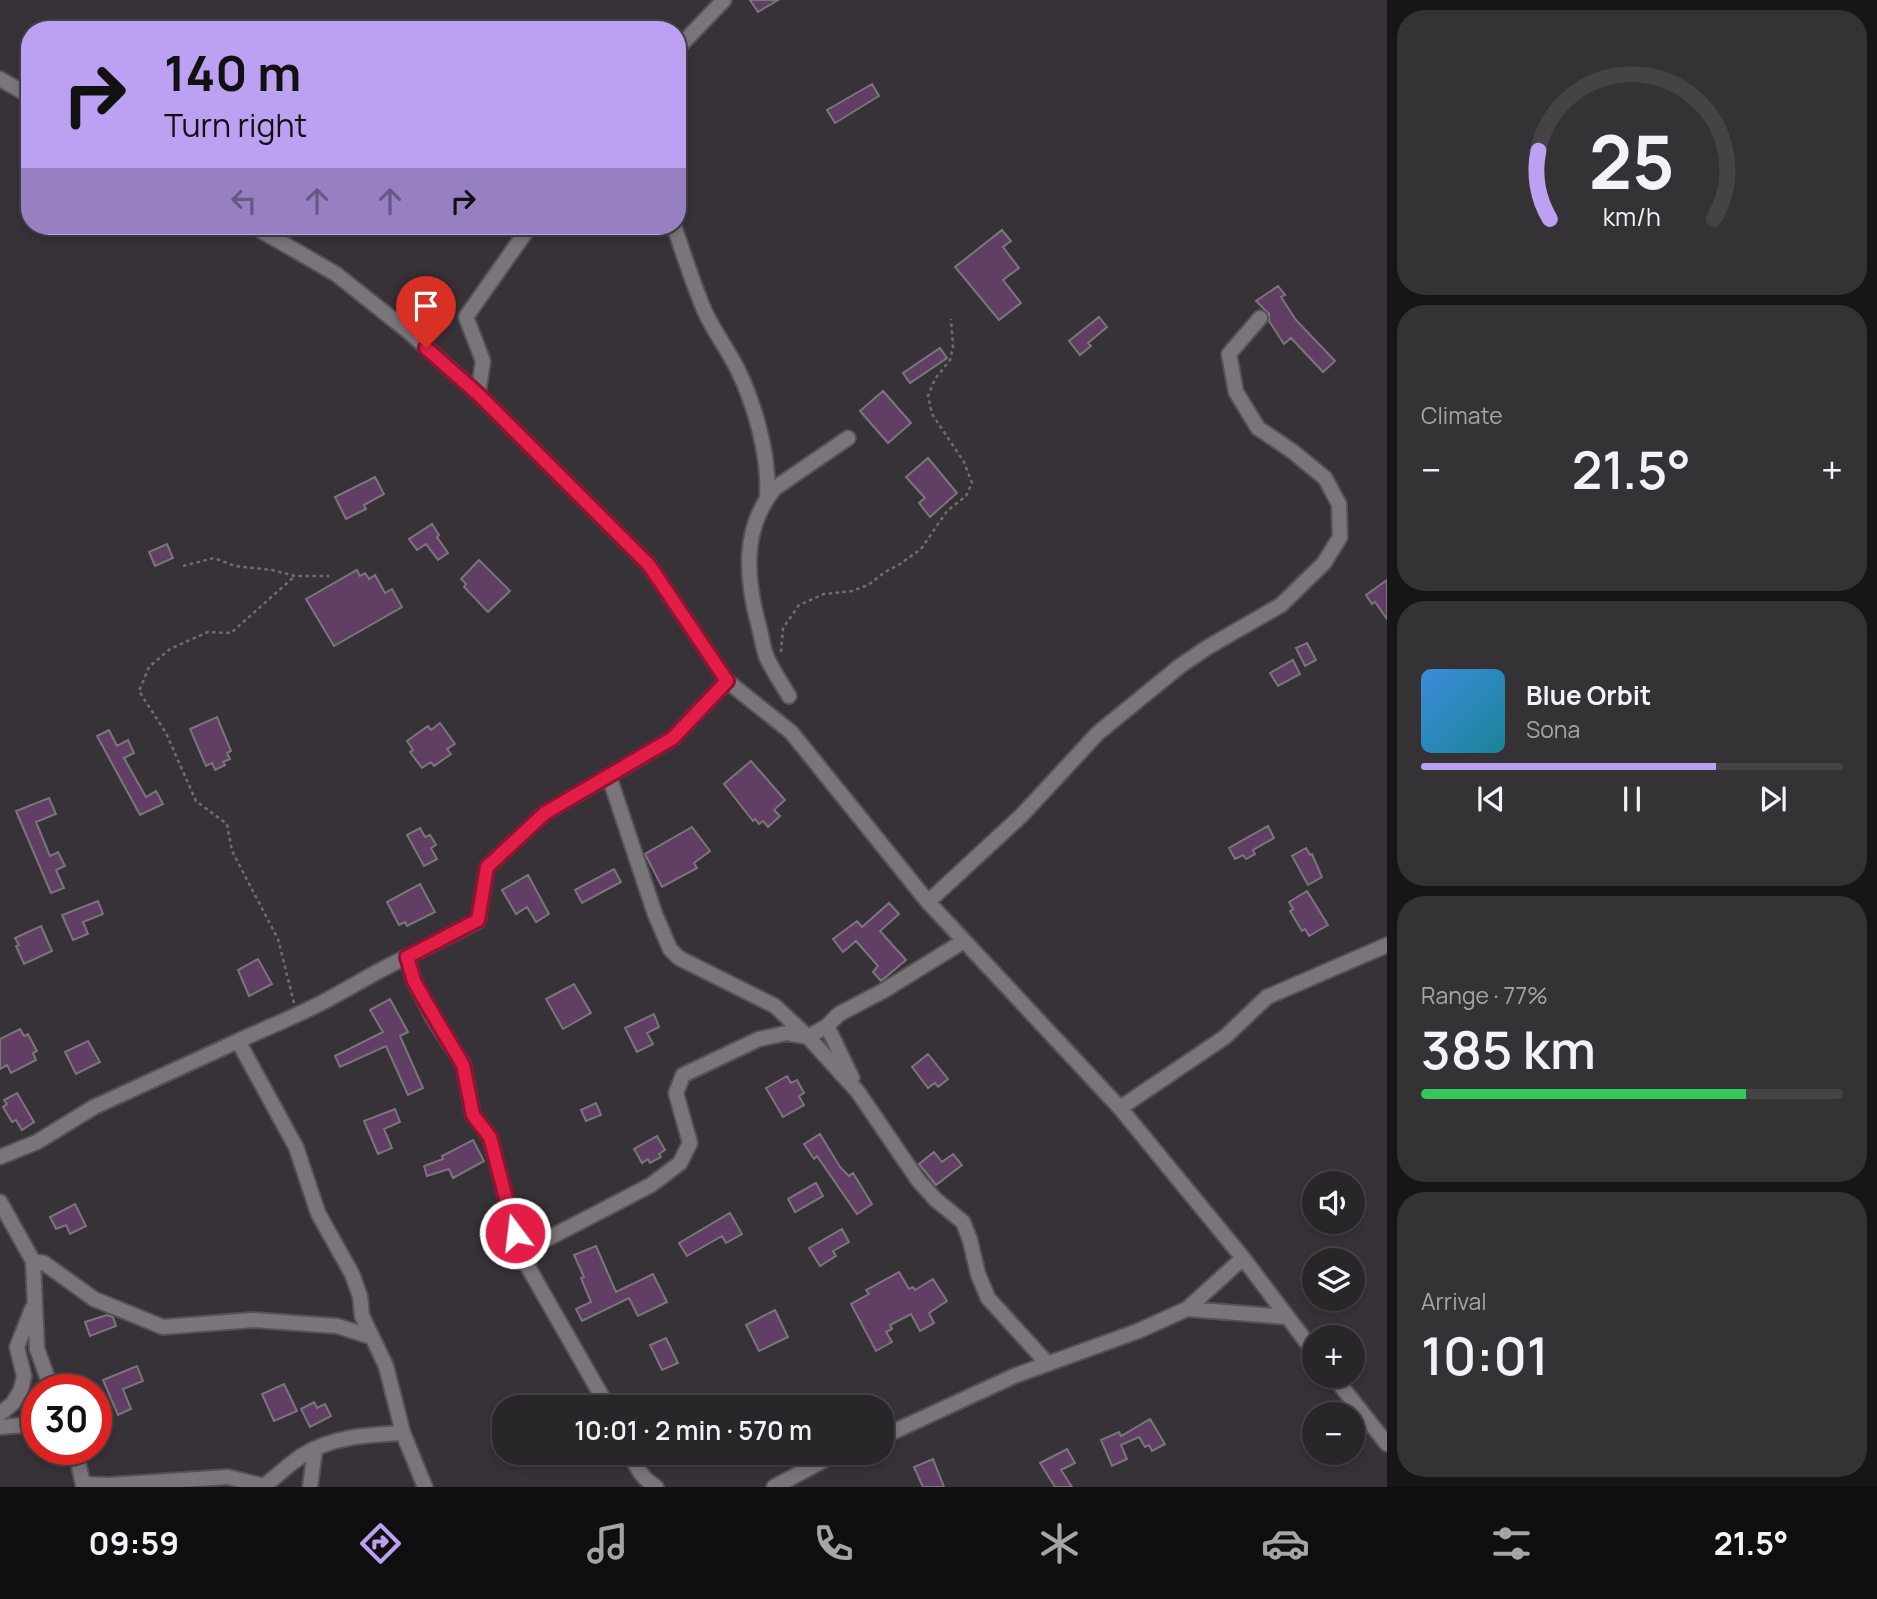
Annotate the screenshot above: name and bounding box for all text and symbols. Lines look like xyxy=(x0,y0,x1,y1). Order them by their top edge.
text: 140 m xyxy=(164,39,301,106)
icon: right xyxy=(49,49,140,140)
text: Turn right xyxy=(164,103,307,147)
text: 25 xyxy=(1589,111,1675,211)
icon: left xyxy=(225,182,263,220)
icon: ahead xyxy=(298,182,336,220)
icon: ahead xyxy=(371,182,409,220)
icon: right xyxy=(444,182,482,220)
text: km/h xyxy=(1603,199,1661,234)
pin xyxy=(396,276,456,348)
icon: arrive xyxy=(407,287,445,325)
text: Climate xyxy=(1421,399,1503,431)
text: 21.5° xyxy=(1572,434,1691,505)
text: − xyxy=(1421,443,1442,495)
text: + xyxy=(1821,443,1843,495)
text: Blue Orbit xyxy=(1526,677,1651,713)
text: Sona xyxy=(1526,713,1580,745)
icon: previous xyxy=(1472,780,1510,818)
icon: pause xyxy=(1613,780,1651,818)
icon: next xyxy=(1754,780,1792,818)
text: Range · 77% xyxy=(1421,979,1548,1011)
text: 385 km xyxy=(1421,1014,1596,1085)
map controls xyxy=(1302,1171,1365,1465)
button: sound xyxy=(1302,1171,1365,1234)
position arrow xyxy=(478,1196,552,1270)
button: layers xyxy=(1302,1248,1365,1311)
text: Arrival xyxy=(1421,1285,1487,1317)
text: 10:01 xyxy=(1421,1320,1549,1391)
button: + xyxy=(1302,1325,1365,1388)
speed limit sign: 30 xyxy=(21,1374,112,1465)
button: − xyxy=(1302,1402,1365,1465)
text: 10:01 · 2 min · 570 m xyxy=(574,1412,812,1448)
icon: directions xyxy=(356,1519,405,1568)
icon: music xyxy=(583,1519,632,1568)
icon: phone xyxy=(809,1519,858,1568)
icon: climate xyxy=(1035,1519,1084,1568)
icon: car xyxy=(1261,1519,1310,1568)
icon: filters xyxy=(1487,1519,1536,1568)
text: 09:59 xyxy=(89,1521,179,1565)
text: 21.5° xyxy=(1714,1521,1788,1565)

